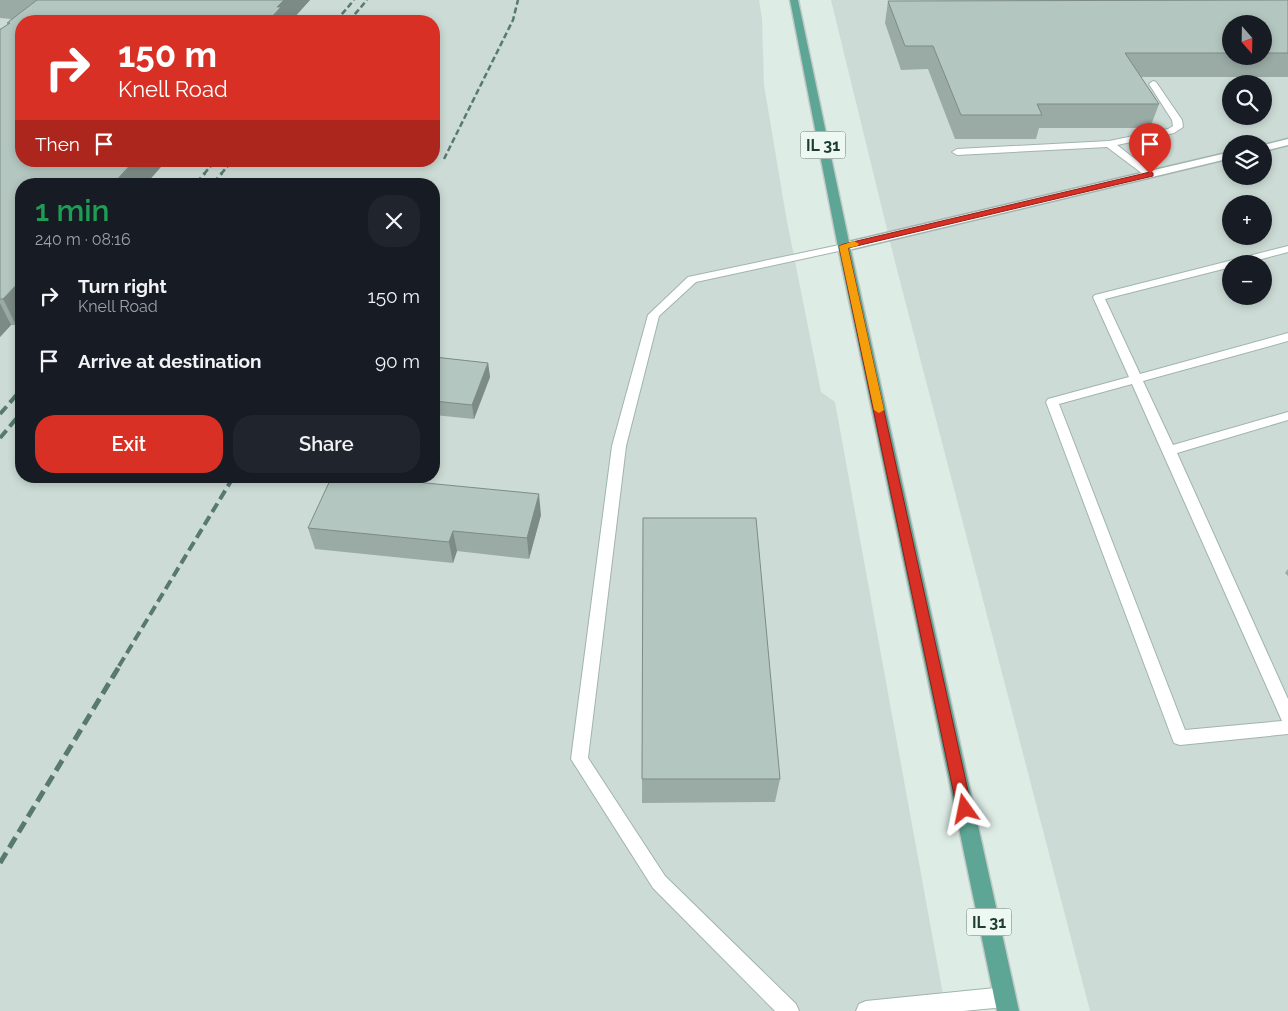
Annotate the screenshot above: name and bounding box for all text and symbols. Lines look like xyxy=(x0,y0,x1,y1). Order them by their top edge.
north arrow xyxy=(1222,15,1272,65)
map controls xyxy=(1222,15,1272,305)
text: 150 m xyxy=(118,34,217,75)
icon: right xyxy=(35,35,100,100)
button: search xyxy=(1222,75,1272,125)
text: Knell Road xyxy=(118,76,228,102)
pin xyxy=(1129,123,1171,174)
icon: arrive xyxy=(90,130,118,158)
icon: arrive xyxy=(1136,130,1164,158)
road number: IL 31 xyxy=(800,132,846,158)
text: Then xyxy=(35,133,80,155)
button: layers xyxy=(1222,135,1272,185)
text: 1 min xyxy=(35,193,110,228)
button: close xyxy=(368,195,420,247)
button: + xyxy=(1222,195,1272,245)
text: 240 m · 08:16 xyxy=(35,230,131,249)
button: − xyxy=(1222,255,1272,305)
text: Turn right xyxy=(78,275,167,297)
icon: right xyxy=(35,282,63,310)
text: 150 m xyxy=(368,285,420,307)
text: Knell Road xyxy=(78,297,158,316)
icon: arrive xyxy=(35,347,63,375)
text: Arrive at destination xyxy=(78,350,262,372)
text: 90 m xyxy=(375,350,420,372)
button: Exit xyxy=(35,415,223,473)
button: Share xyxy=(233,415,420,473)
position arrow xyxy=(938,782,990,834)
road number: IL 31 xyxy=(966,909,1012,936)

